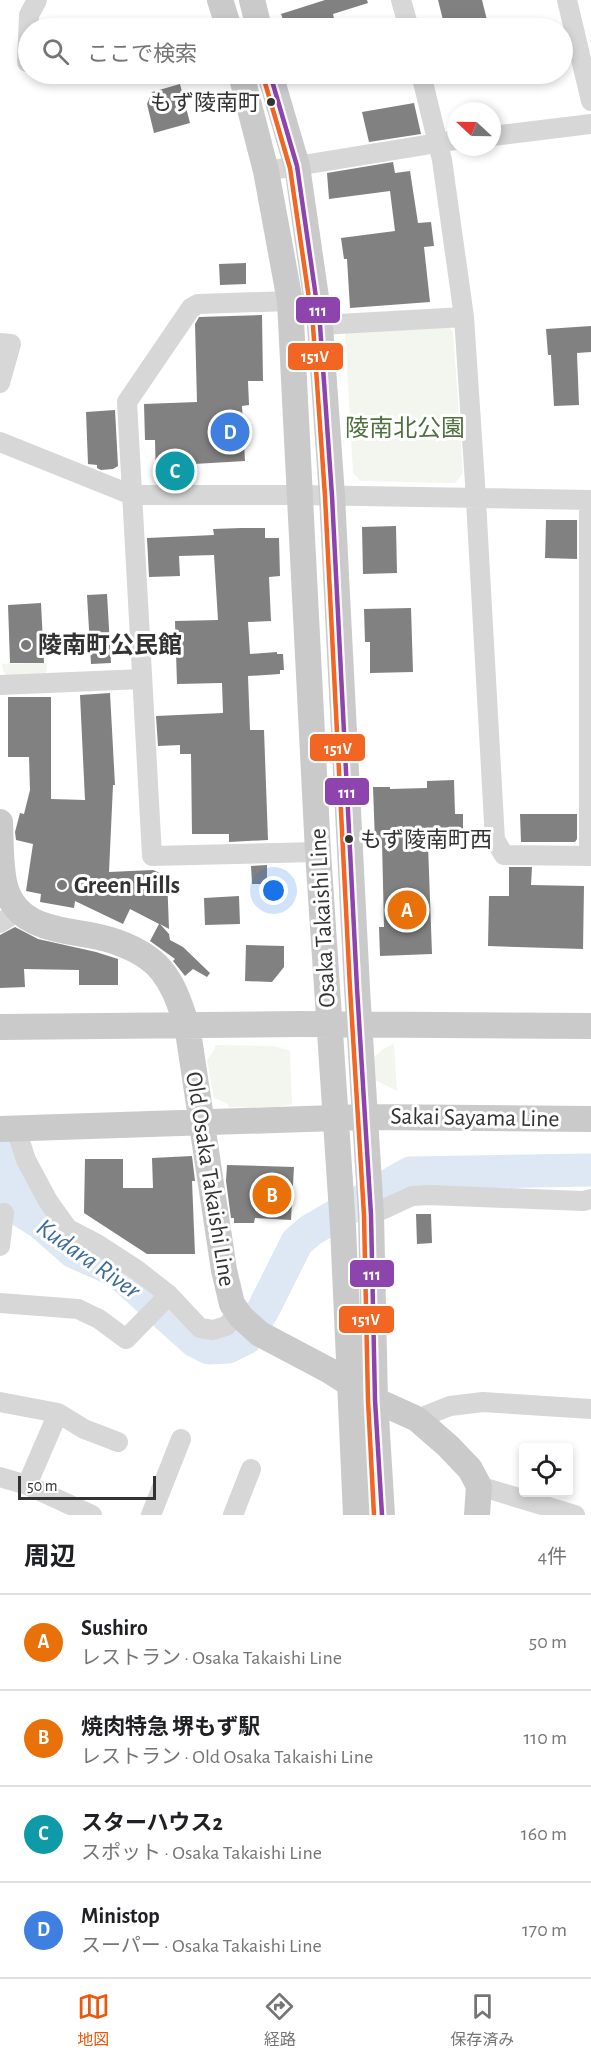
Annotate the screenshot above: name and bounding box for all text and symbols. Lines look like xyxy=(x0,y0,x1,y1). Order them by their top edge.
search box xyxy=(18,18,573,84)
icon: search xyxy=(39,35,72,68)
text: ここで検索 xyxy=(87,43,197,65)
place label: もず陵南町 xyxy=(150,91,260,114)
marker: もず陵南町 xyxy=(265,96,277,108)
north arrow xyxy=(447,102,501,156)
line badge: 111 xyxy=(295,296,341,324)
text: 111 xyxy=(309,303,327,319)
line badge: 151V xyxy=(287,342,344,371)
text: 151V xyxy=(301,349,330,365)
pin: D xyxy=(210,410,250,454)
park label: 陵南北公園 xyxy=(345,415,465,441)
pin: C xyxy=(156,448,195,494)
place label: 陵南町公民館 xyxy=(38,632,182,658)
marker: 陵南町公民館 xyxy=(19,638,33,652)
line badge: 151V xyxy=(309,733,366,762)
text: 151V xyxy=(324,741,353,757)
line badge: 111 xyxy=(324,777,370,806)
text: 111 xyxy=(338,785,356,801)
street label: Osaka Takaishi Line xyxy=(306,828,340,1008)
place label: もず陵南町西 xyxy=(360,828,492,851)
marker: もず陵南町西 xyxy=(343,833,355,845)
place label: Green Hills xyxy=(74,874,180,898)
your location xyxy=(259,876,288,905)
marker: Green Hills xyxy=(55,878,69,892)
pin: A xyxy=(388,888,426,932)
street label: Old Osaka Takaishi Line xyxy=(181,1070,239,1288)
street label: Sakai Sayama Line xyxy=(390,1105,560,1131)
pin: B xyxy=(252,1172,292,1218)
water label: Kudara River xyxy=(32,1214,146,1305)
line badge: 111 xyxy=(349,1259,395,1288)
text: 111 xyxy=(363,1267,381,1283)
line badge: 151V xyxy=(338,1305,395,1334)
text: 151V xyxy=(352,1312,381,1328)
map controls xyxy=(519,1443,573,1497)
button: locate xyxy=(519,1443,573,1497)
scale bar xyxy=(18,1473,156,1500)
text: 50 m xyxy=(27,1478,58,1494)
text: 周辺 xyxy=(24,1544,76,1570)
text: 4件 xyxy=(537,1547,567,1567)
text: Sushiro xyxy=(81,1617,148,1639)
text: A xyxy=(38,1632,50,1652)
text: 50 m xyxy=(529,1632,567,1652)
text: レストラン · Osaka Takaishi Line xyxy=(81,1648,342,1668)
text: 焼肉特急 堺もず駅 xyxy=(81,1716,260,1738)
text: B xyxy=(38,1728,49,1748)
text: 110 m xyxy=(523,1728,567,1748)
text: レストラン · Old Osaka Takaishi Line xyxy=(81,1747,373,1767)
text: スターハウス2 xyxy=(81,1812,223,1834)
text: C xyxy=(38,1824,49,1844)
text: 160 m xyxy=(521,1824,567,1844)
text: スポット · Osaka Takaishi Line xyxy=(81,1843,322,1863)
text: Ministop xyxy=(81,1905,160,1927)
text: D xyxy=(37,1920,50,1940)
text: 170 m xyxy=(522,1920,567,1940)
text: スーパー · Osaka Takaishi Line xyxy=(81,1936,322,1956)
tab: 地図 xyxy=(77,1990,110,2050)
tab: 経路 xyxy=(263,1990,296,2050)
tab: 保存済み xyxy=(450,1990,514,2050)

